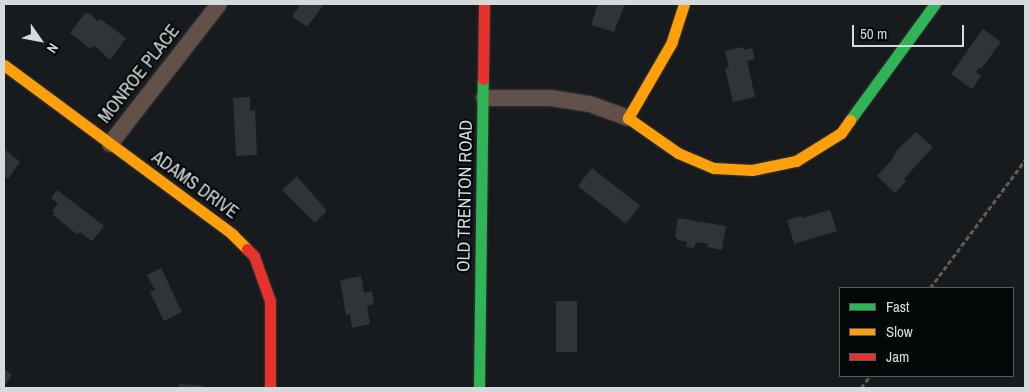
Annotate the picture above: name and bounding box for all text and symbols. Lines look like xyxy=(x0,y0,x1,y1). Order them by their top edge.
north arrow xyxy=(15,15,65,65)
scale bar xyxy=(854,15,966,47)
street label: MONROE PLACE xyxy=(94,20,184,128)
text: 50 m xyxy=(860,23,887,44)
text: N xyxy=(43,40,62,57)
street label: OLD TRENTON ROAD xyxy=(453,120,477,272)
street label: ADAMS DRIVE xyxy=(148,146,242,224)
legend xyxy=(839,287,1014,377)
text: Fast xyxy=(886,296,909,317)
text: Slow xyxy=(886,321,913,342)
text: Jam xyxy=(886,346,909,367)

